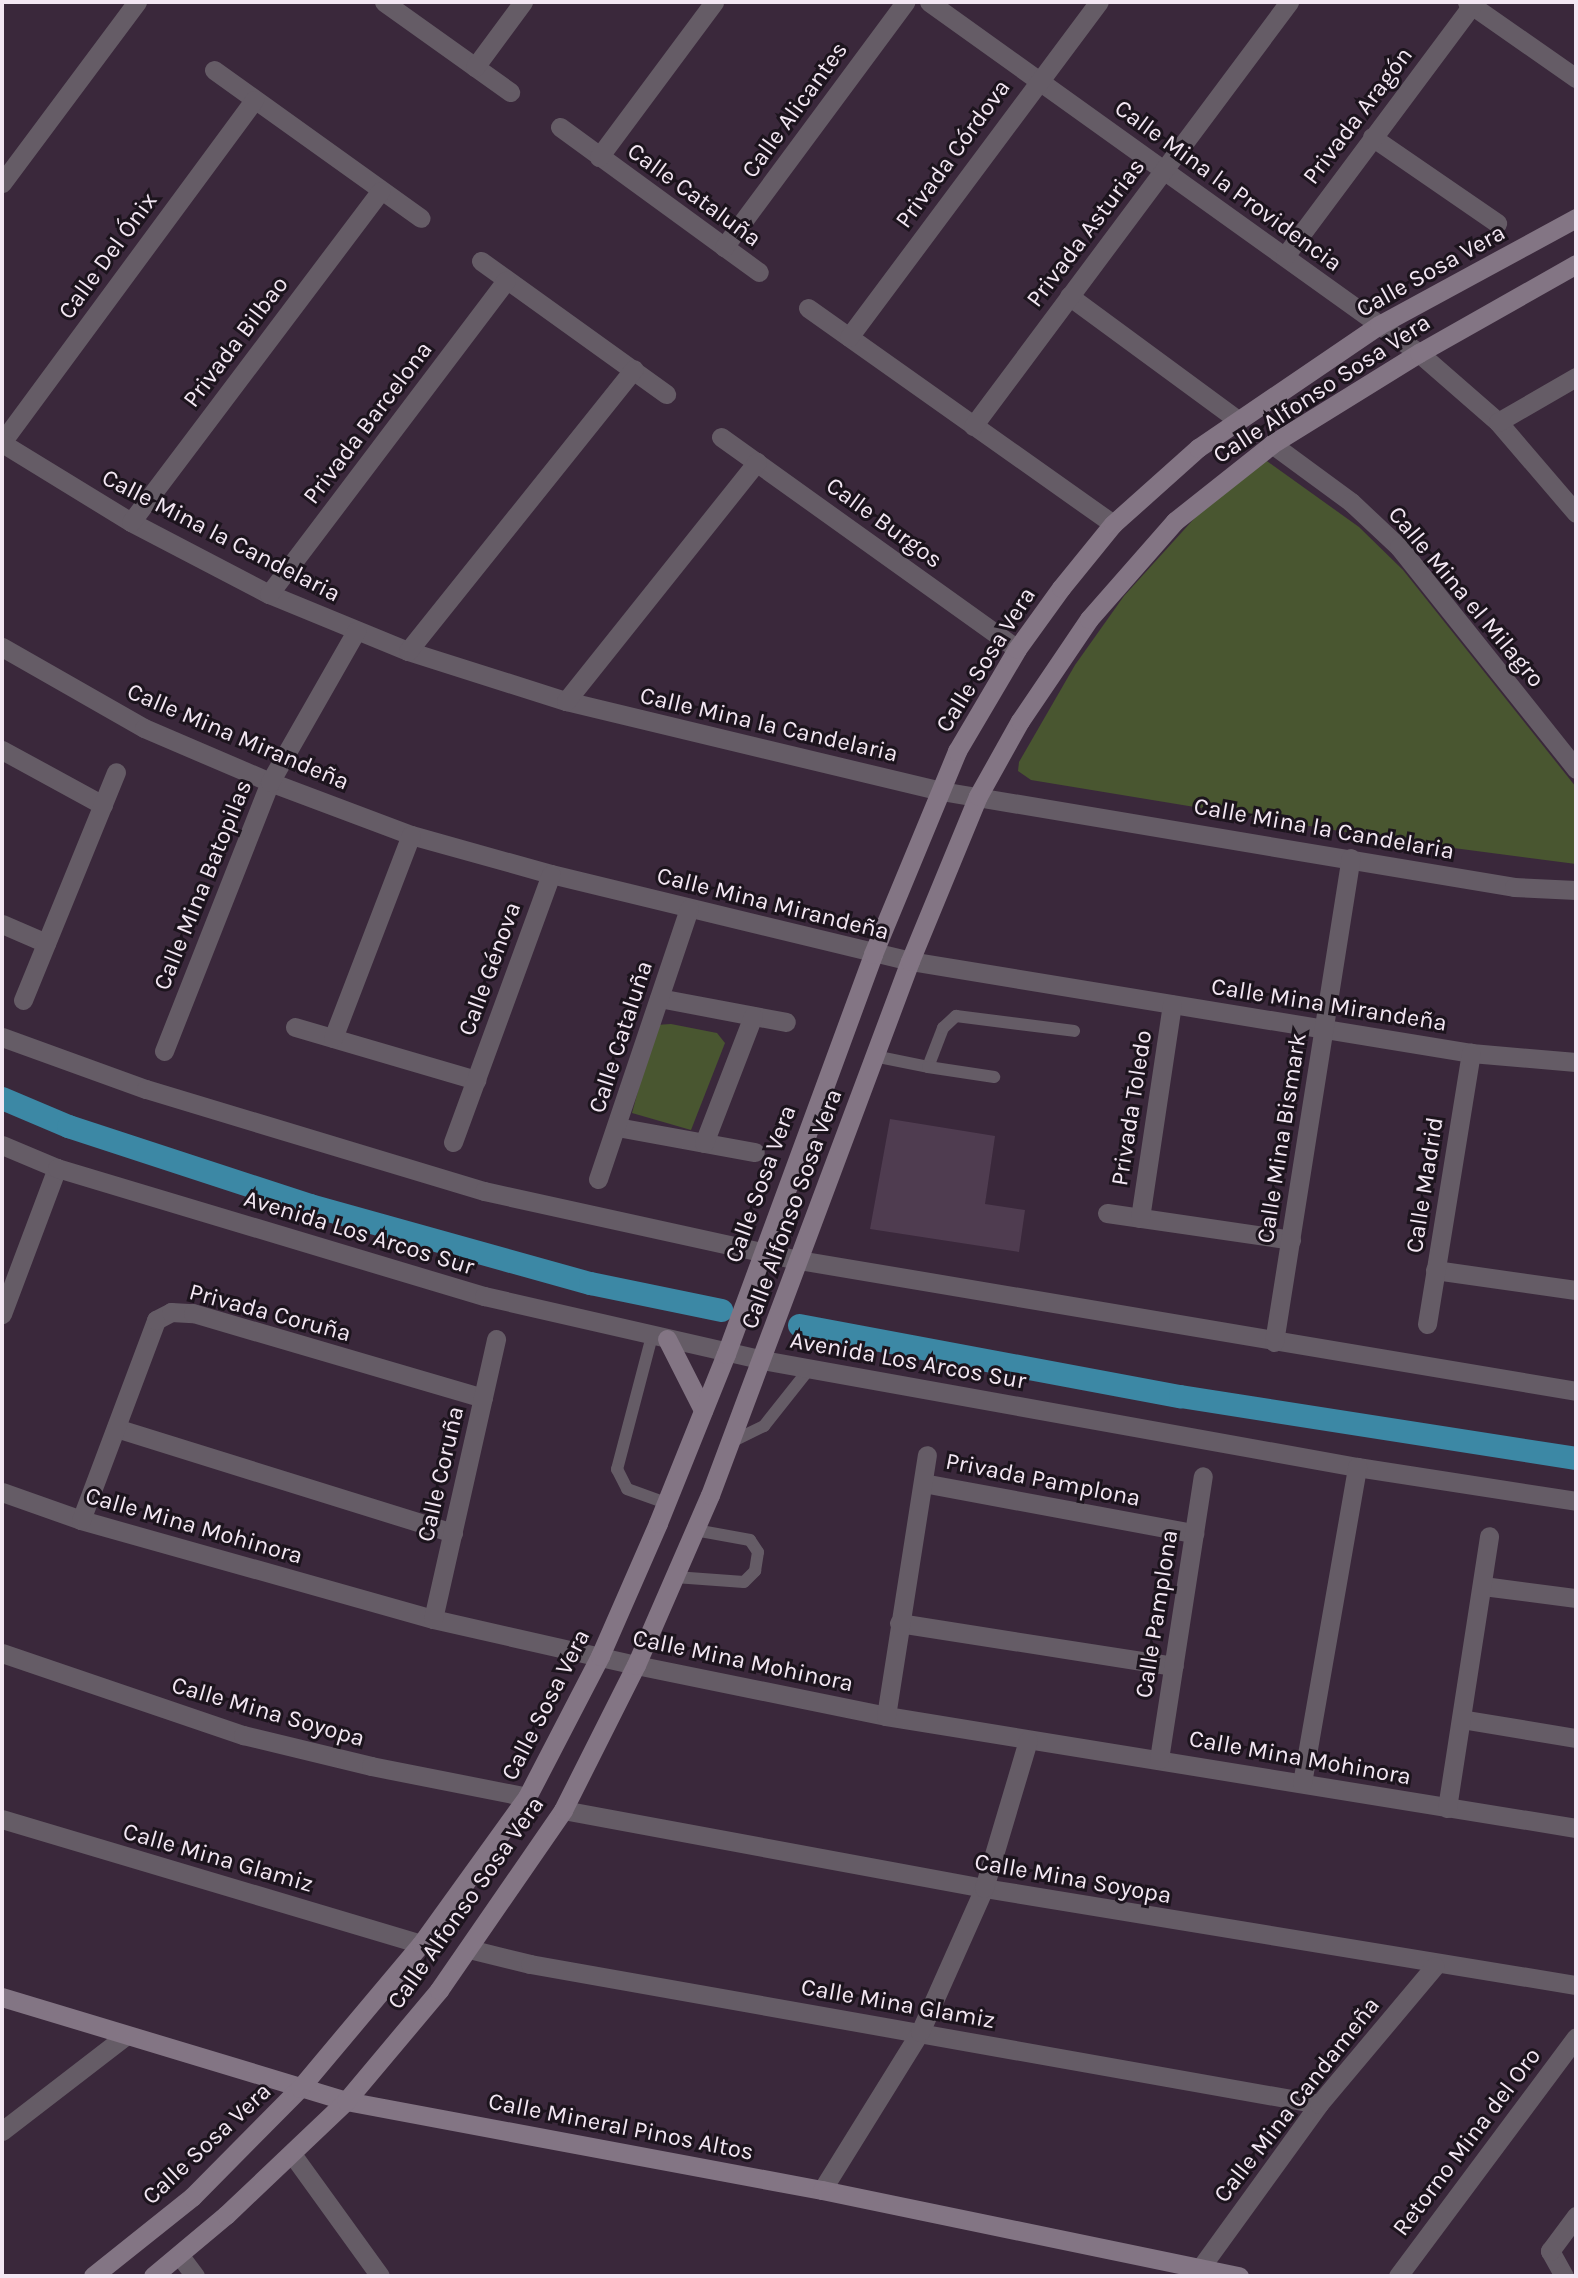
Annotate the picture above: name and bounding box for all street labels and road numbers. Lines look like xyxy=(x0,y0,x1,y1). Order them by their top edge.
street label: Calle Alicantes xyxy=(736,36,854,184)
street label: Privada Aragón xyxy=(1297,42,1419,190)
street label: Privada Córdova xyxy=(889,74,1017,234)
street label: Calle Mina la Providencia xyxy=(1109,94,1347,278)
street label: Calle Cataluña xyxy=(621,137,767,253)
street label: Privada Asturias xyxy=(1021,153,1151,313)
street label: Calle Del Ónix xyxy=(52,187,164,325)
street label: Calle Sosa Vera xyxy=(1352,218,1510,324)
street label: Privada Bilbao xyxy=(177,271,295,413)
street label: Calle Alfonso Sosa Vera xyxy=(1208,308,1436,470)
street label: Privada Barcelona xyxy=(297,336,439,510)
street label: Calle Mina la Candelaria xyxy=(97,463,345,609)
street label: Calle Burgos xyxy=(820,471,948,575)
street label: Calle Mina el Milagro xyxy=(1382,501,1550,693)
street label: Calle Sosa Vera xyxy=(930,582,1042,738)
street label: Calle Mina Mirandeña xyxy=(123,677,353,797)
street label: Calle Mina la Candelaria xyxy=(637,681,901,769)
street label: Calle Mina Batopilas xyxy=(148,776,258,994)
street label: Calle Mina la Candelaria xyxy=(1192,792,1456,866)
street label: Calle Mina Mirandeña xyxy=(654,861,892,947)
street label: Calle Génova xyxy=(453,898,527,1040)
street label: Calle Cataluña xyxy=(583,957,659,1117)
street label: Calle Mina Mirandeña xyxy=(1209,972,1449,1038)
street label: Privada Toledo xyxy=(1105,1028,1159,1188)
street label: Calle Mina Bismark xyxy=(1251,1031,1313,1245)
street label: Calle Alfonso Sosa Vera xyxy=(735,1085,849,1333)
street label: Calle Sosa Vera xyxy=(719,1101,803,1267)
street label: Calle Madrid xyxy=(1400,1115,1450,1255)
street label: Avenida Los Arcos Sur xyxy=(240,1184,478,1282)
street label: Privada Coruña xyxy=(186,1278,354,1348)
street label: Avenida Los Arcos Sur xyxy=(788,1326,1028,1396)
street label: Calle Coruña xyxy=(411,1403,471,1545)
street label: Privada Pamplona xyxy=(943,1447,1143,1513)
street label: Calle Mina Mohinora xyxy=(82,1481,306,1571)
street label: Calle Pamplona xyxy=(1129,1528,1185,1700)
street label: Calle Mina Mohinora xyxy=(630,1624,856,1698)
street label: Calle Sosa Vera xyxy=(496,1625,596,1785)
street label: Calle Mina Soyopa xyxy=(168,1671,368,1753)
street label: Calle Mina Mohinora xyxy=(1187,1724,1413,1792)
street label: Calle Alfonso Sosa Vera xyxy=(382,1791,550,2015)
street label: Calle Mina Glamiz xyxy=(120,1817,316,1899)
street label: Calle Mina Soyopa xyxy=(972,1848,1174,1910)
street label: Calle Mina Glamiz xyxy=(799,1973,997,2035)
street label: Calle Mina Candameña xyxy=(1208,1992,1386,2208)
street label: Retorno Mina del Oro xyxy=(1387,2042,1547,2242)
street label: Calle Sosa Vera xyxy=(137,2077,277,2211)
street label: Calle Mineral Pinos Altos xyxy=(486,2087,756,2167)

